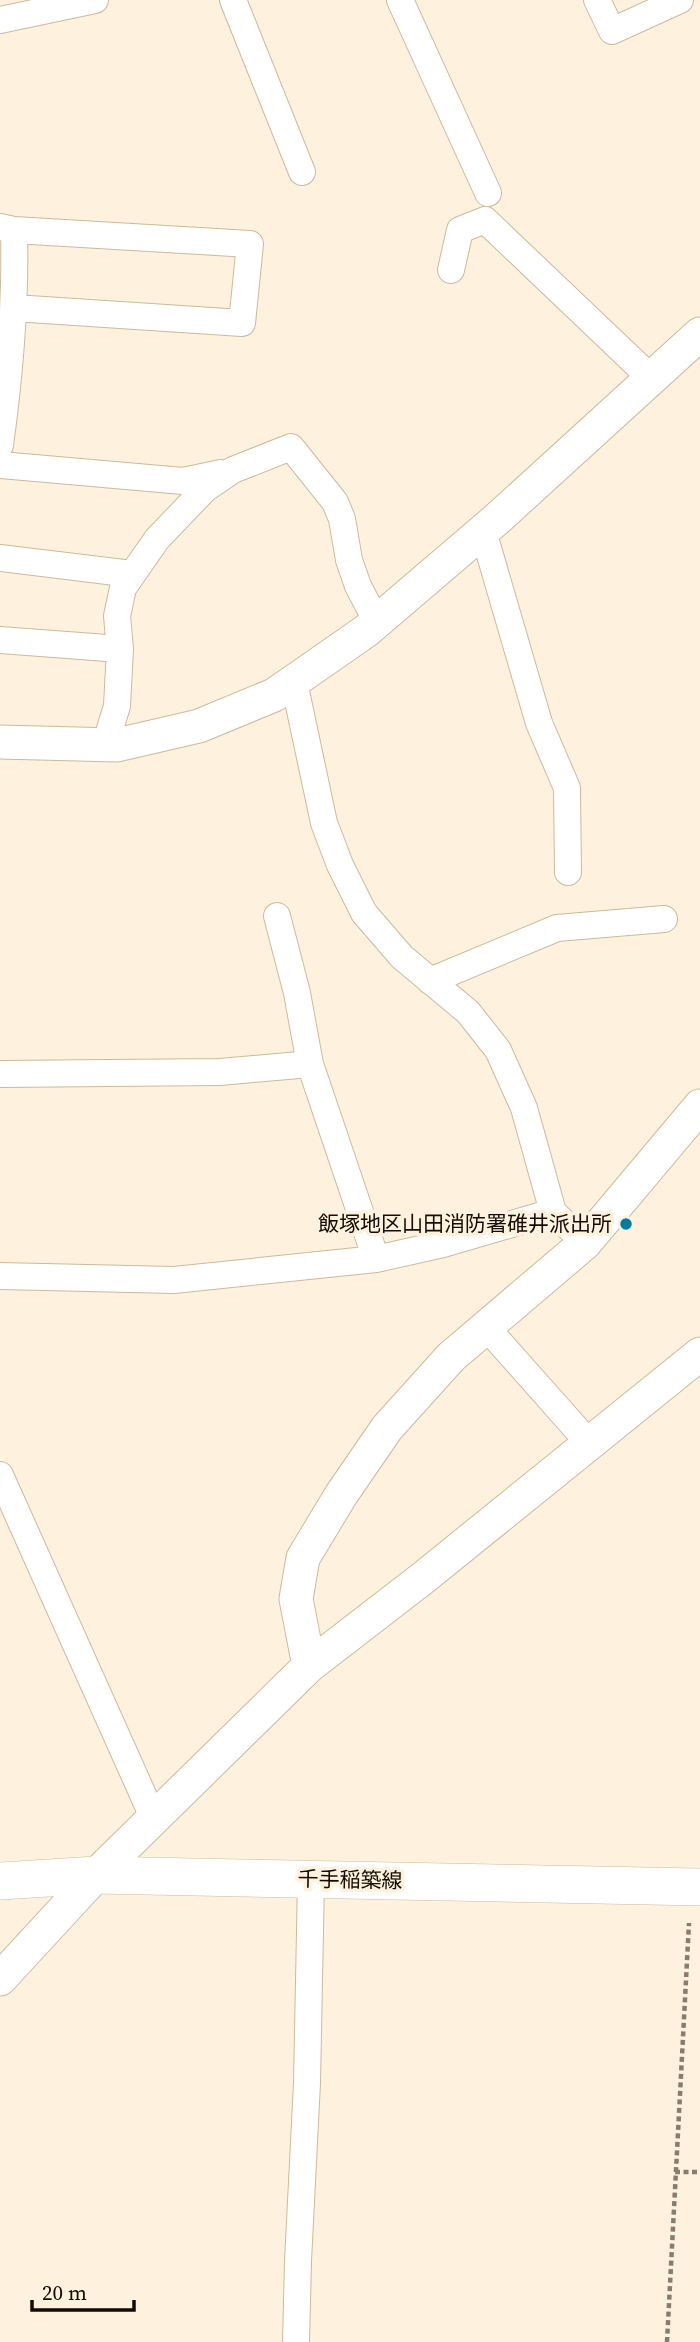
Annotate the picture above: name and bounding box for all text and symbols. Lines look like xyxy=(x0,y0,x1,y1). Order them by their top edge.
place label: 飯塚地区山田消防署碓井派出所 xyxy=(318,1209,612,1238)
marker: 飯塚地区山田消防署碓井派出所 xyxy=(618,1216,634,1232)
street label: 千手稲築線 xyxy=(297,1864,403,1895)
scale bar xyxy=(32,2268,133,2312)
text: 20 m xyxy=(42,2278,87,2307)

